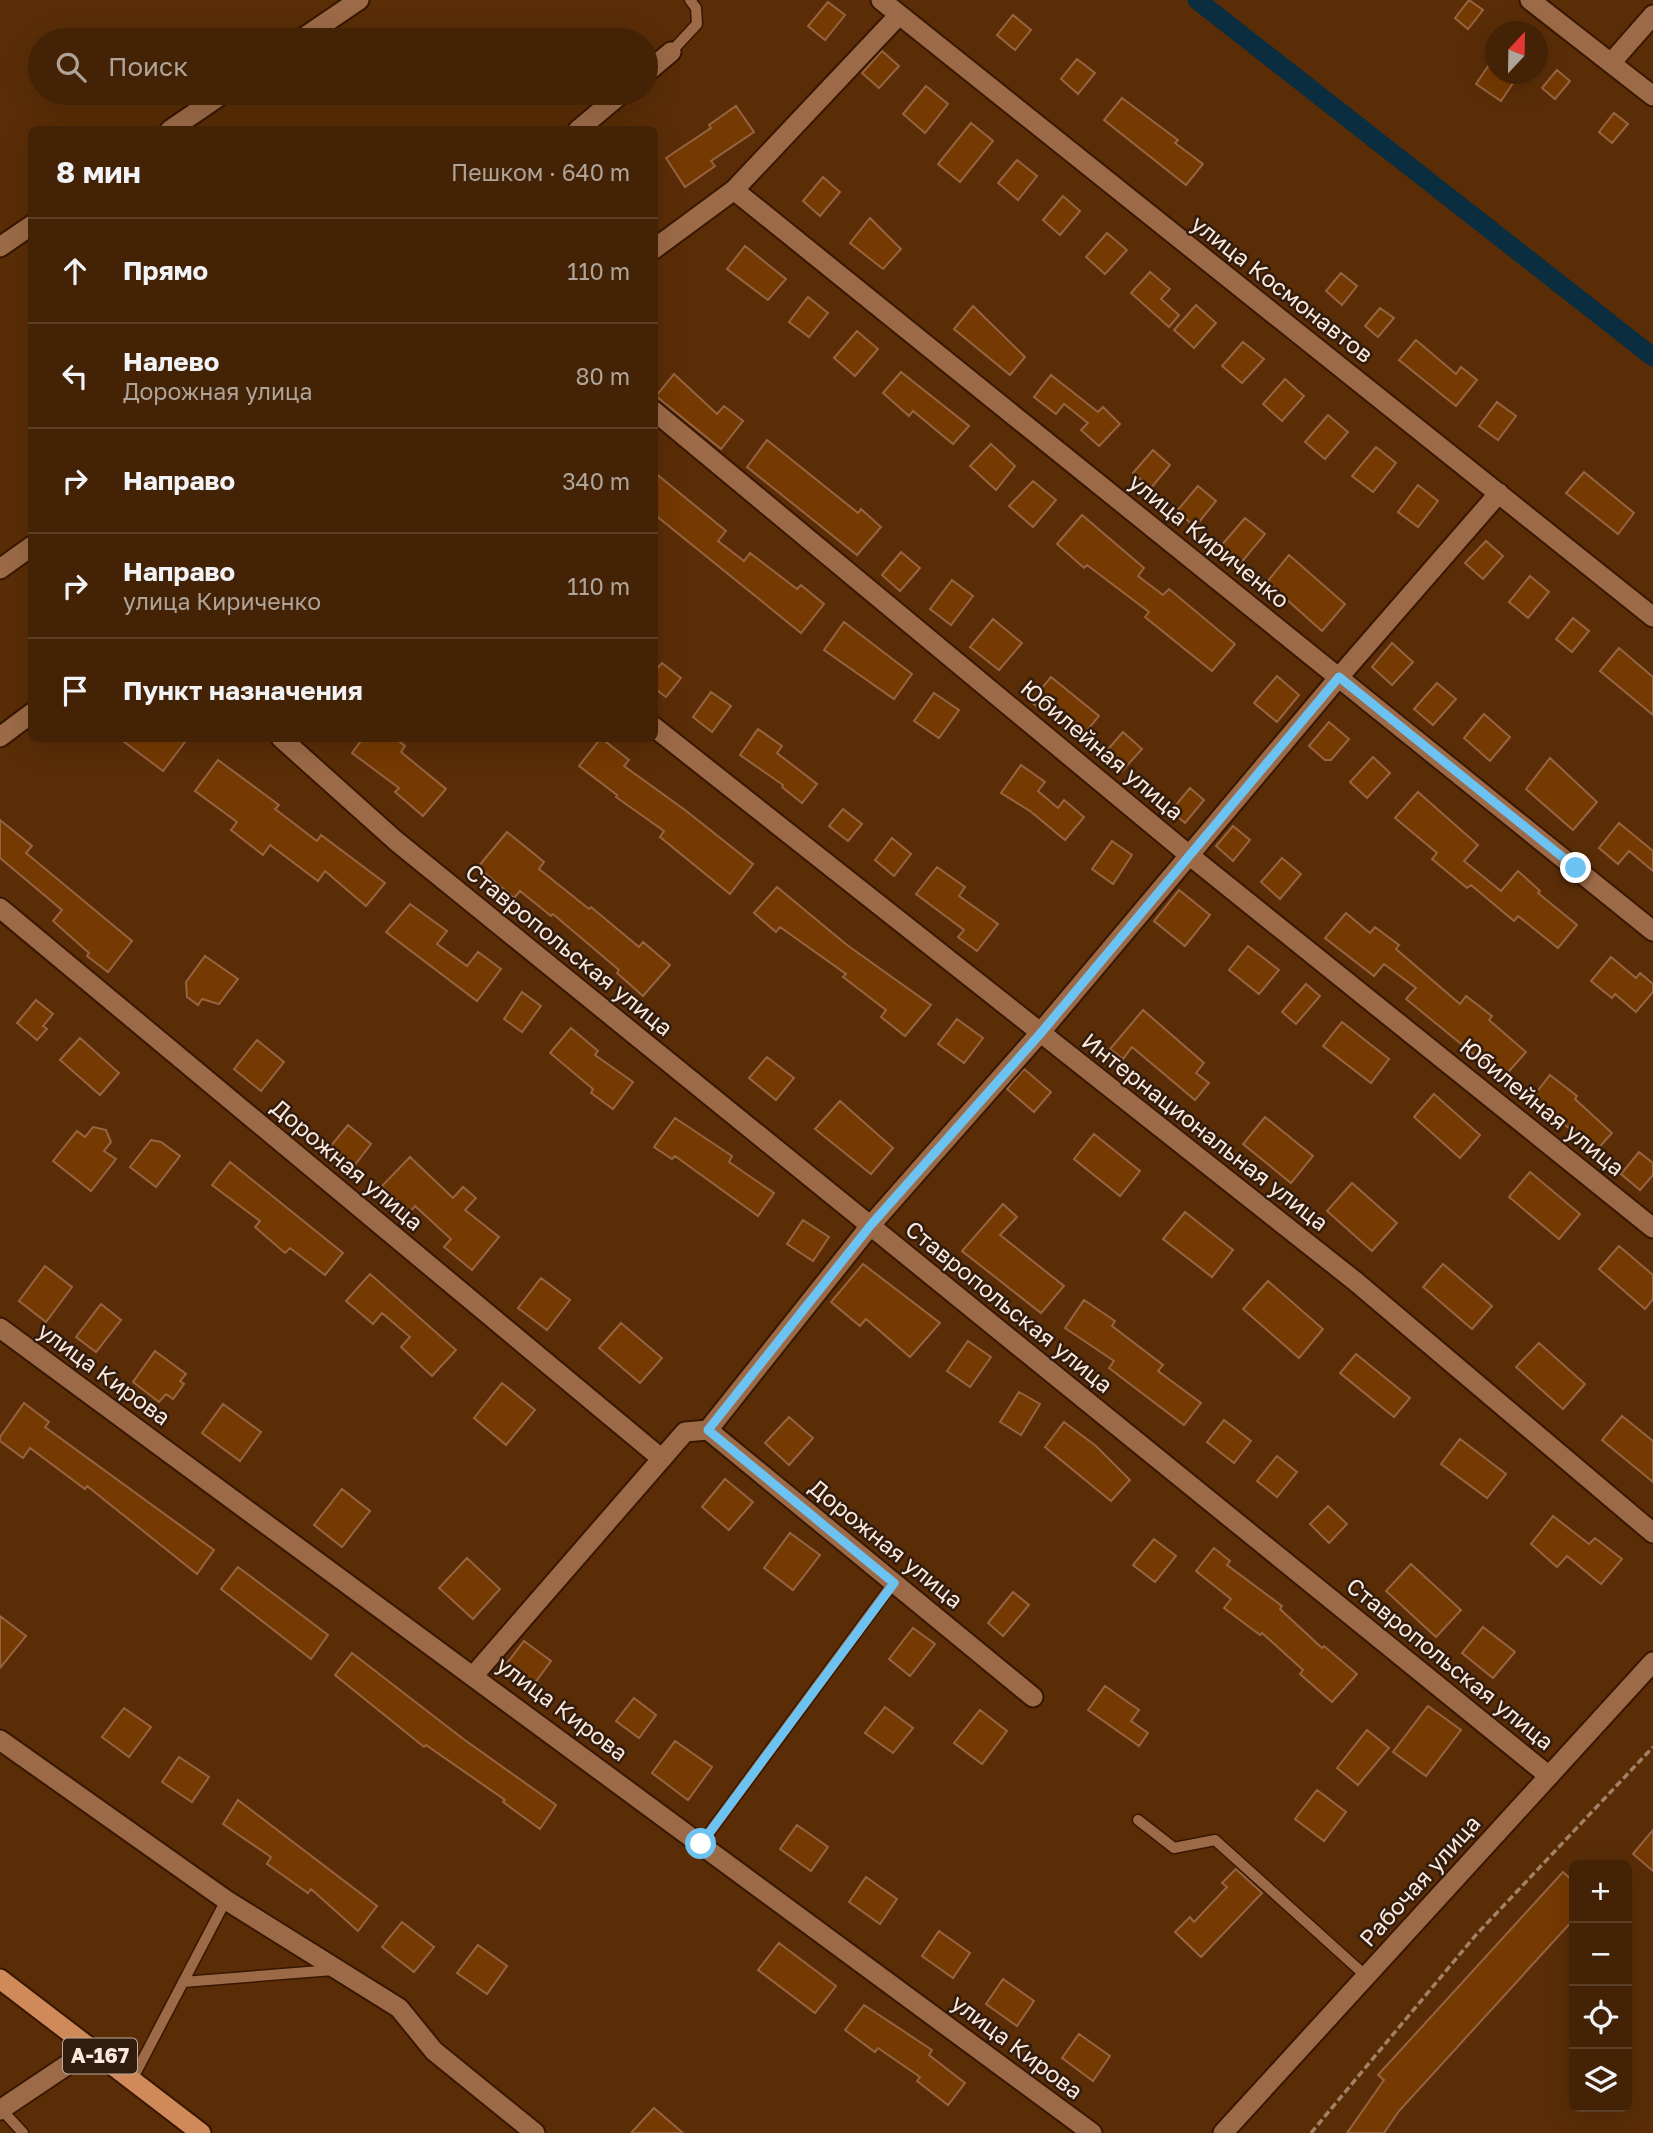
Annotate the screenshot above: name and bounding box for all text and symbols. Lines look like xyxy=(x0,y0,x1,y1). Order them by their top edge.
north arrow xyxy=(1485,21,1548,84)
search box xyxy=(28,28,658,105)
icon: search xyxy=(52,48,90,86)
text: Поиск xyxy=(108,51,188,82)
text: 8 мин xyxy=(56,154,141,190)
text: Пешком · 640 m xyxy=(451,158,630,186)
street label: улица Космонавтов xyxy=(1186,208,1379,368)
icon: ahead xyxy=(56,252,94,290)
text: Прямо xyxy=(123,255,208,286)
text: 110 m xyxy=(567,257,630,285)
text: Налево xyxy=(123,346,219,377)
icon: left xyxy=(56,357,94,395)
text: 80 m xyxy=(576,362,630,390)
text: Дорожная улица xyxy=(123,377,313,405)
icon: right xyxy=(56,462,94,500)
text: Направо xyxy=(123,465,235,496)
text: 340 m xyxy=(562,467,630,495)
street label: улица Кириченко xyxy=(1124,467,1295,613)
text: Направо xyxy=(123,556,235,587)
icon: right xyxy=(56,567,94,605)
text: 110 m xyxy=(567,572,630,600)
text: улица Кириченко xyxy=(123,587,321,615)
icon: arrive xyxy=(56,672,94,710)
street label: Юбилейная улица xyxy=(1016,673,1190,825)
text: Пункт назначения xyxy=(123,675,363,706)
route end xyxy=(1560,852,1591,883)
street label: Ставропольская улица xyxy=(460,857,679,1041)
street label: Интернациональная улица xyxy=(1077,1026,1334,1236)
street label: Юбилейная улица xyxy=(1455,1031,1631,1181)
street label: Дорожная улица xyxy=(266,1093,429,1236)
street label: Ставропольская улица xyxy=(900,1214,1119,1398)
street label: улица Кирова xyxy=(33,1316,176,1431)
street label: Дорожная улица xyxy=(804,1473,969,1614)
street label: Ставропольская улица xyxy=(1341,1571,1560,1755)
street label: улица Кирова xyxy=(491,1650,634,1767)
street label: Рабочая улица xyxy=(1353,1809,1486,1952)
route start xyxy=(685,1828,716,1859)
map controls xyxy=(1569,1860,1632,2112)
button: + xyxy=(1569,1860,1632,1923)
button: − xyxy=(1569,1923,1632,1986)
button: locate xyxy=(1569,1986,1632,2049)
street label: улица Кирова xyxy=(946,1988,1089,2105)
road number: А-167 xyxy=(63,2038,137,2074)
button: layers xyxy=(1569,2049,1632,2112)

